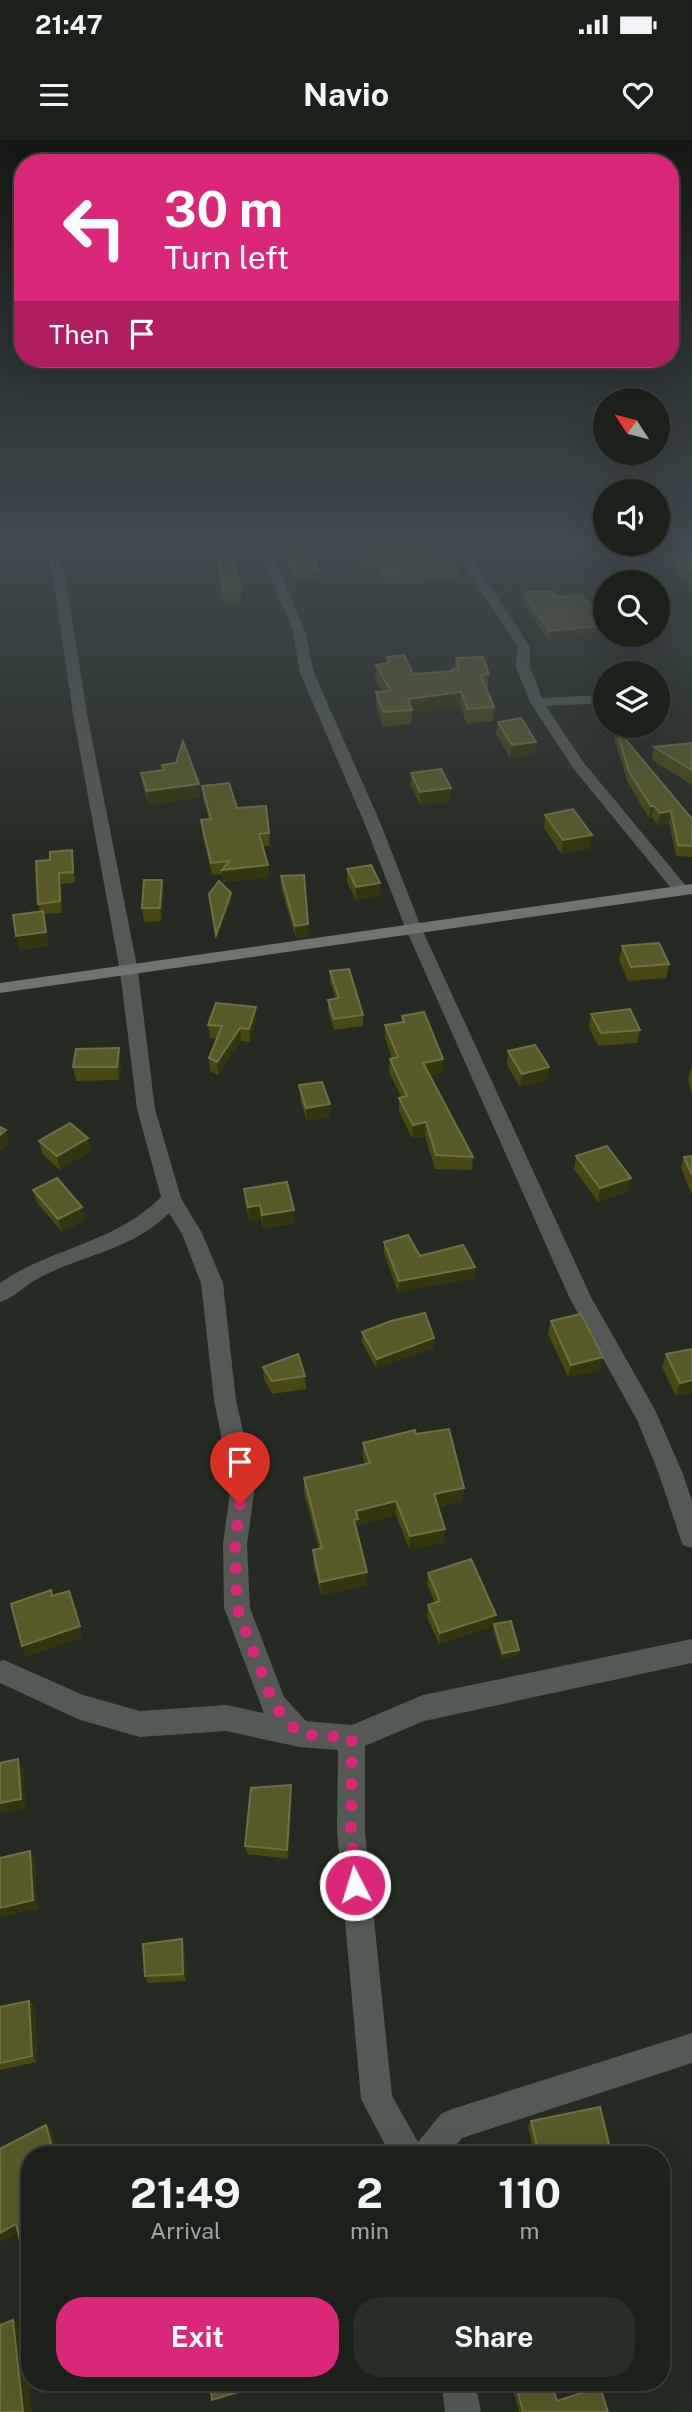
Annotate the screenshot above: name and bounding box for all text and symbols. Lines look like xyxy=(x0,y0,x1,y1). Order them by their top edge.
text: 21:47 xyxy=(35,9,103,40)
icon: menu xyxy=(35,76,73,114)
text: Navio xyxy=(303,76,389,113)
icon: heart xyxy=(619,76,657,114)
text: 30 m xyxy=(164,180,283,238)
icon: left xyxy=(49,182,140,273)
text: Turn left xyxy=(164,239,289,276)
icon: arrive xyxy=(123,315,161,353)
text: Then xyxy=(49,319,109,350)
north arrow xyxy=(593,388,670,466)
map controls xyxy=(593,388,670,738)
button: sound xyxy=(593,479,670,556)
button: search xyxy=(593,570,670,647)
button: layers xyxy=(593,661,670,738)
pin xyxy=(210,1432,270,1504)
icon: arrive xyxy=(221,1443,259,1481)
position arrow xyxy=(318,1848,392,1922)
text: 21:49 xyxy=(130,2168,241,2217)
text: 2 xyxy=(356,2168,383,2217)
text: 110 xyxy=(498,2168,561,2217)
text: Arrival xyxy=(150,2217,221,2244)
text: min xyxy=(350,2217,389,2244)
text: m xyxy=(520,2217,539,2244)
button: Exit xyxy=(56,2297,339,2377)
button: Share xyxy=(353,2297,635,2377)

